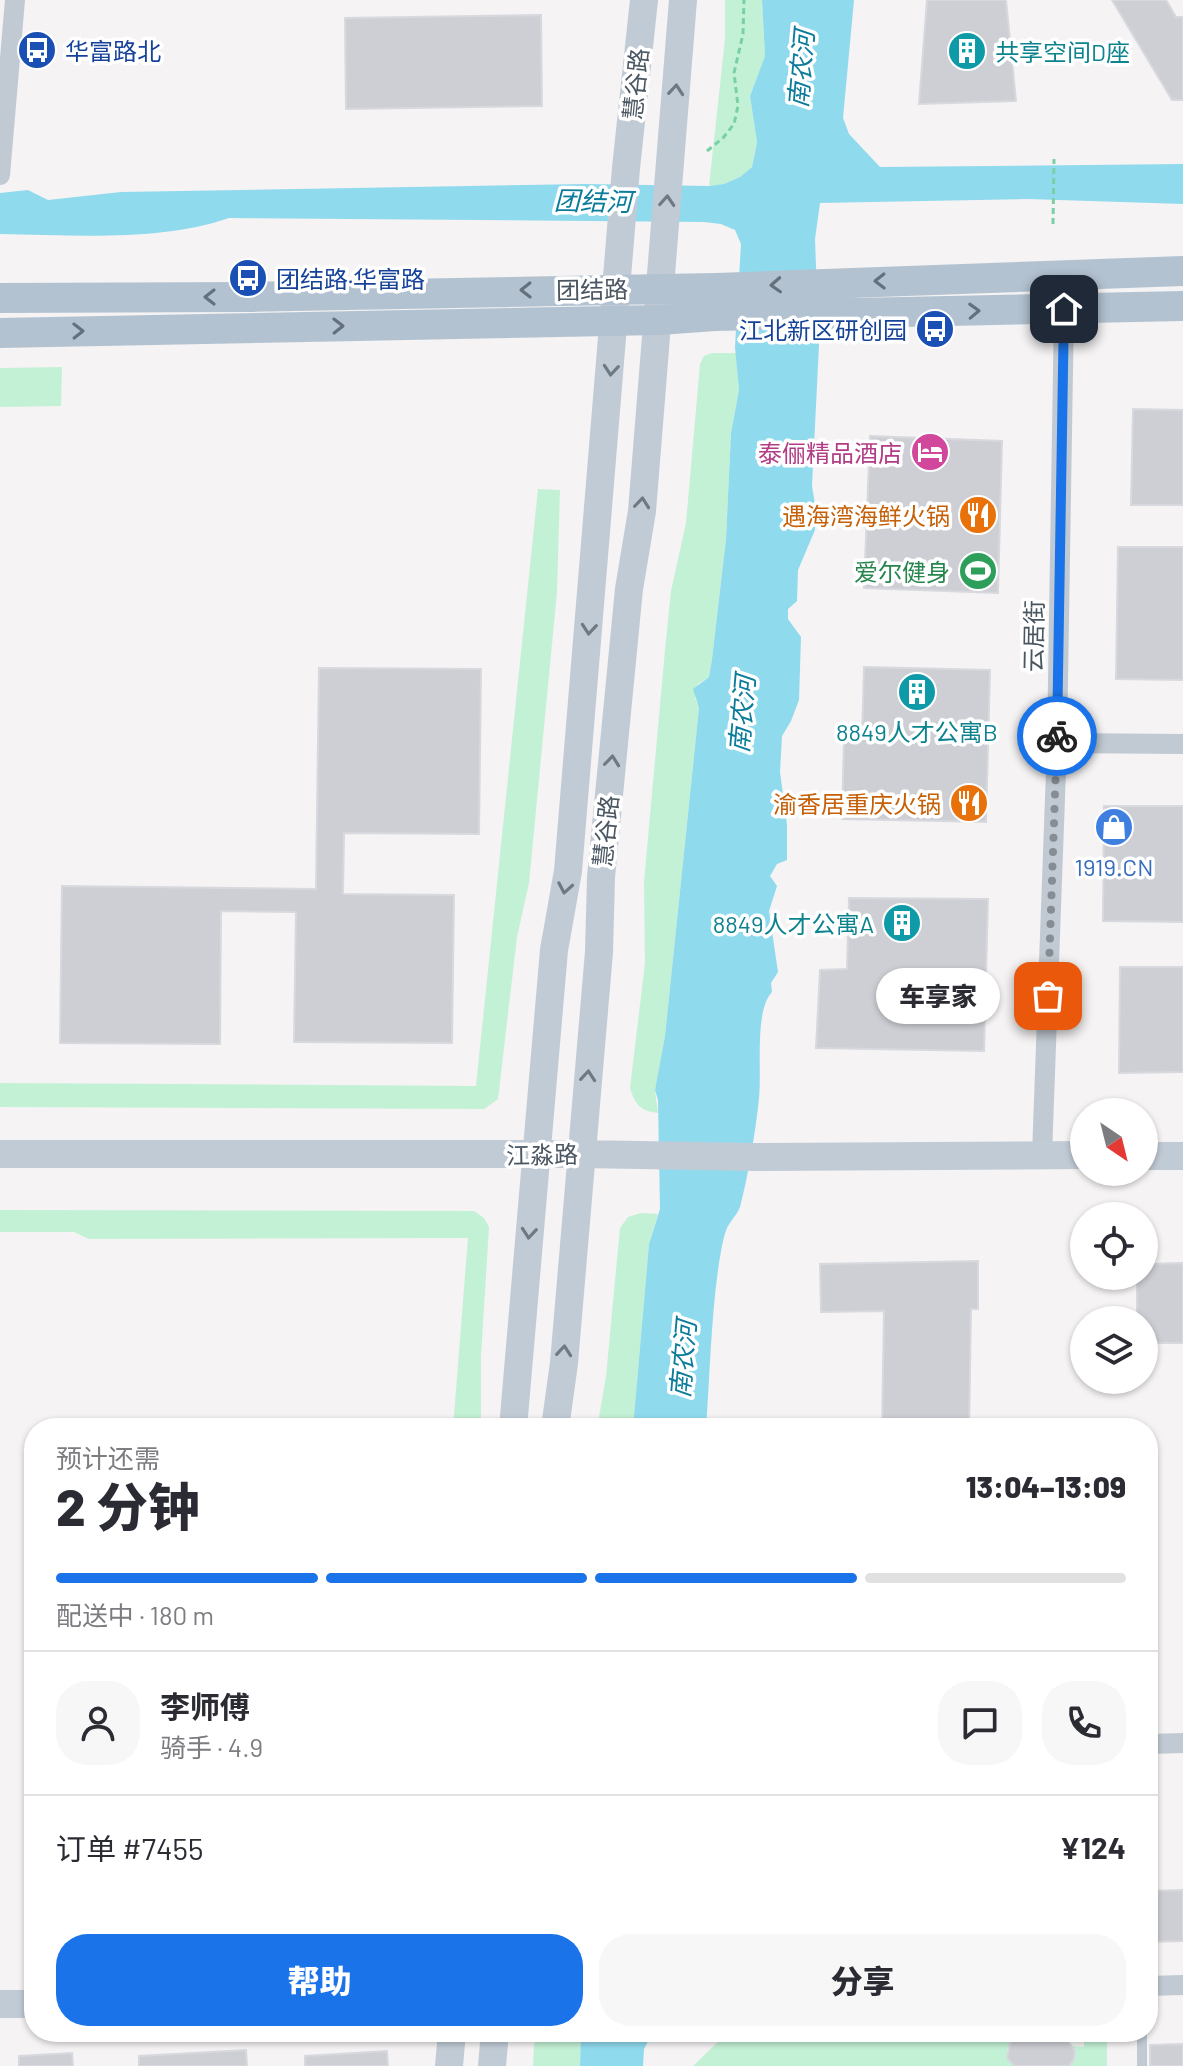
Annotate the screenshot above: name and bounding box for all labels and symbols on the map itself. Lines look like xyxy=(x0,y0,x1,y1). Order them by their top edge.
water label: 南农河 xyxy=(781,24,819,109)
bus stop icon: 华富路北 xyxy=(16,29,58,71)
building icon: 共享空间D座 xyxy=(946,30,988,72)
place label: 华富路北 xyxy=(65,36,161,65)
place label: 共享空间D座 xyxy=(995,37,1130,66)
street label: 慧谷路 xyxy=(617,47,653,121)
one-way arrow xyxy=(667,83,684,96)
water label: 团结河 xyxy=(554,184,637,216)
one-way arrow xyxy=(658,194,675,207)
bus stop icon: 团结路·华富路 xyxy=(227,257,269,299)
place label: 团结路·华富路 xyxy=(276,264,425,293)
one-way arrow xyxy=(873,273,886,290)
street label: 团结路 xyxy=(556,274,628,304)
pin xyxy=(1030,275,1098,343)
one-way arrow xyxy=(769,276,782,293)
one-way arrow xyxy=(519,282,532,299)
one-way arrow xyxy=(203,288,216,306)
one-way arrow xyxy=(968,303,981,320)
bus stop icon: 江北新区研创园 xyxy=(914,308,956,350)
place label: 江北新区研创园 xyxy=(739,315,907,344)
one-way arrow xyxy=(332,318,345,335)
one-way arrow xyxy=(72,323,85,340)
one-way arrow xyxy=(602,364,619,377)
hotel icon: 泰俪精品酒店 xyxy=(909,431,951,473)
place label: 泰俪精品酒店 xyxy=(758,438,902,467)
restaurant icon: 遇海湾海鲜火锅 xyxy=(957,494,999,536)
one-way arrow xyxy=(634,496,651,509)
place label: 遇海湾海鲜火锅 xyxy=(782,501,950,530)
sports icon: 爱尔健身 xyxy=(957,550,999,592)
place label: 爱尔健身 xyxy=(854,557,950,586)
street label: 云居街 xyxy=(1018,600,1048,672)
one-way arrow xyxy=(581,623,598,636)
water label: 南农河 xyxy=(722,669,760,754)
building icon: 8849人才公寓B xyxy=(896,671,938,713)
courier xyxy=(1017,696,1097,776)
place label: 8849人才公寓B xyxy=(836,717,998,746)
one-way arrow xyxy=(603,754,620,767)
restaurant icon: 渝香居重庆火锅 xyxy=(948,782,990,824)
place label: 渝香居重庆火锅 xyxy=(773,789,941,818)
street label: 慧谷路 xyxy=(587,794,623,868)
shop icon: 1919.CN xyxy=(1093,806,1135,848)
place label: 1919.CN xyxy=(1075,852,1153,881)
one-way arrow xyxy=(558,881,575,895)
building icon: 8849人才公寓A xyxy=(881,902,923,944)
place label: 8849人才公寓A xyxy=(713,909,874,938)
pin xyxy=(1014,962,1082,1030)
callout: 车享家 xyxy=(876,968,1000,1024)
one-way arrow xyxy=(579,1069,596,1082)
north arrow xyxy=(1070,1098,1158,1186)
street label: 江淼路 xyxy=(506,1139,578,1169)
one-way arrow xyxy=(521,1227,538,1240)
water label: 南农河 xyxy=(663,1314,701,1399)
one-way arrow xyxy=(556,1344,573,1357)

